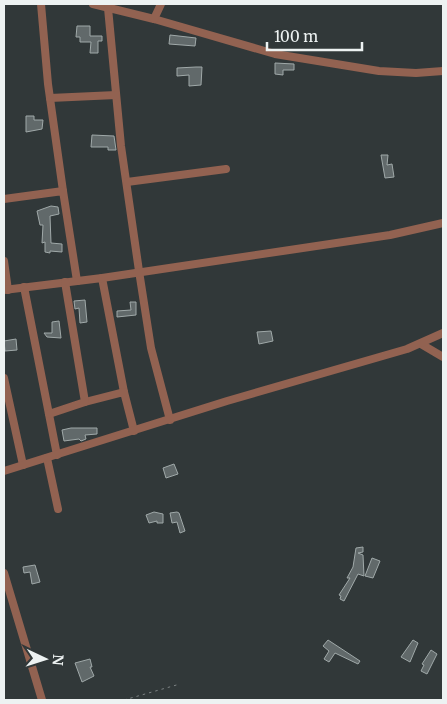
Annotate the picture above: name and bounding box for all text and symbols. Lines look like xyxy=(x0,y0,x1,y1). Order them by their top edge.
scale bar xyxy=(267,20,362,52)
text: 100 m xyxy=(274,27,318,46)
north arrow xyxy=(20,634,70,684)
text: N xyxy=(49,654,67,666)

